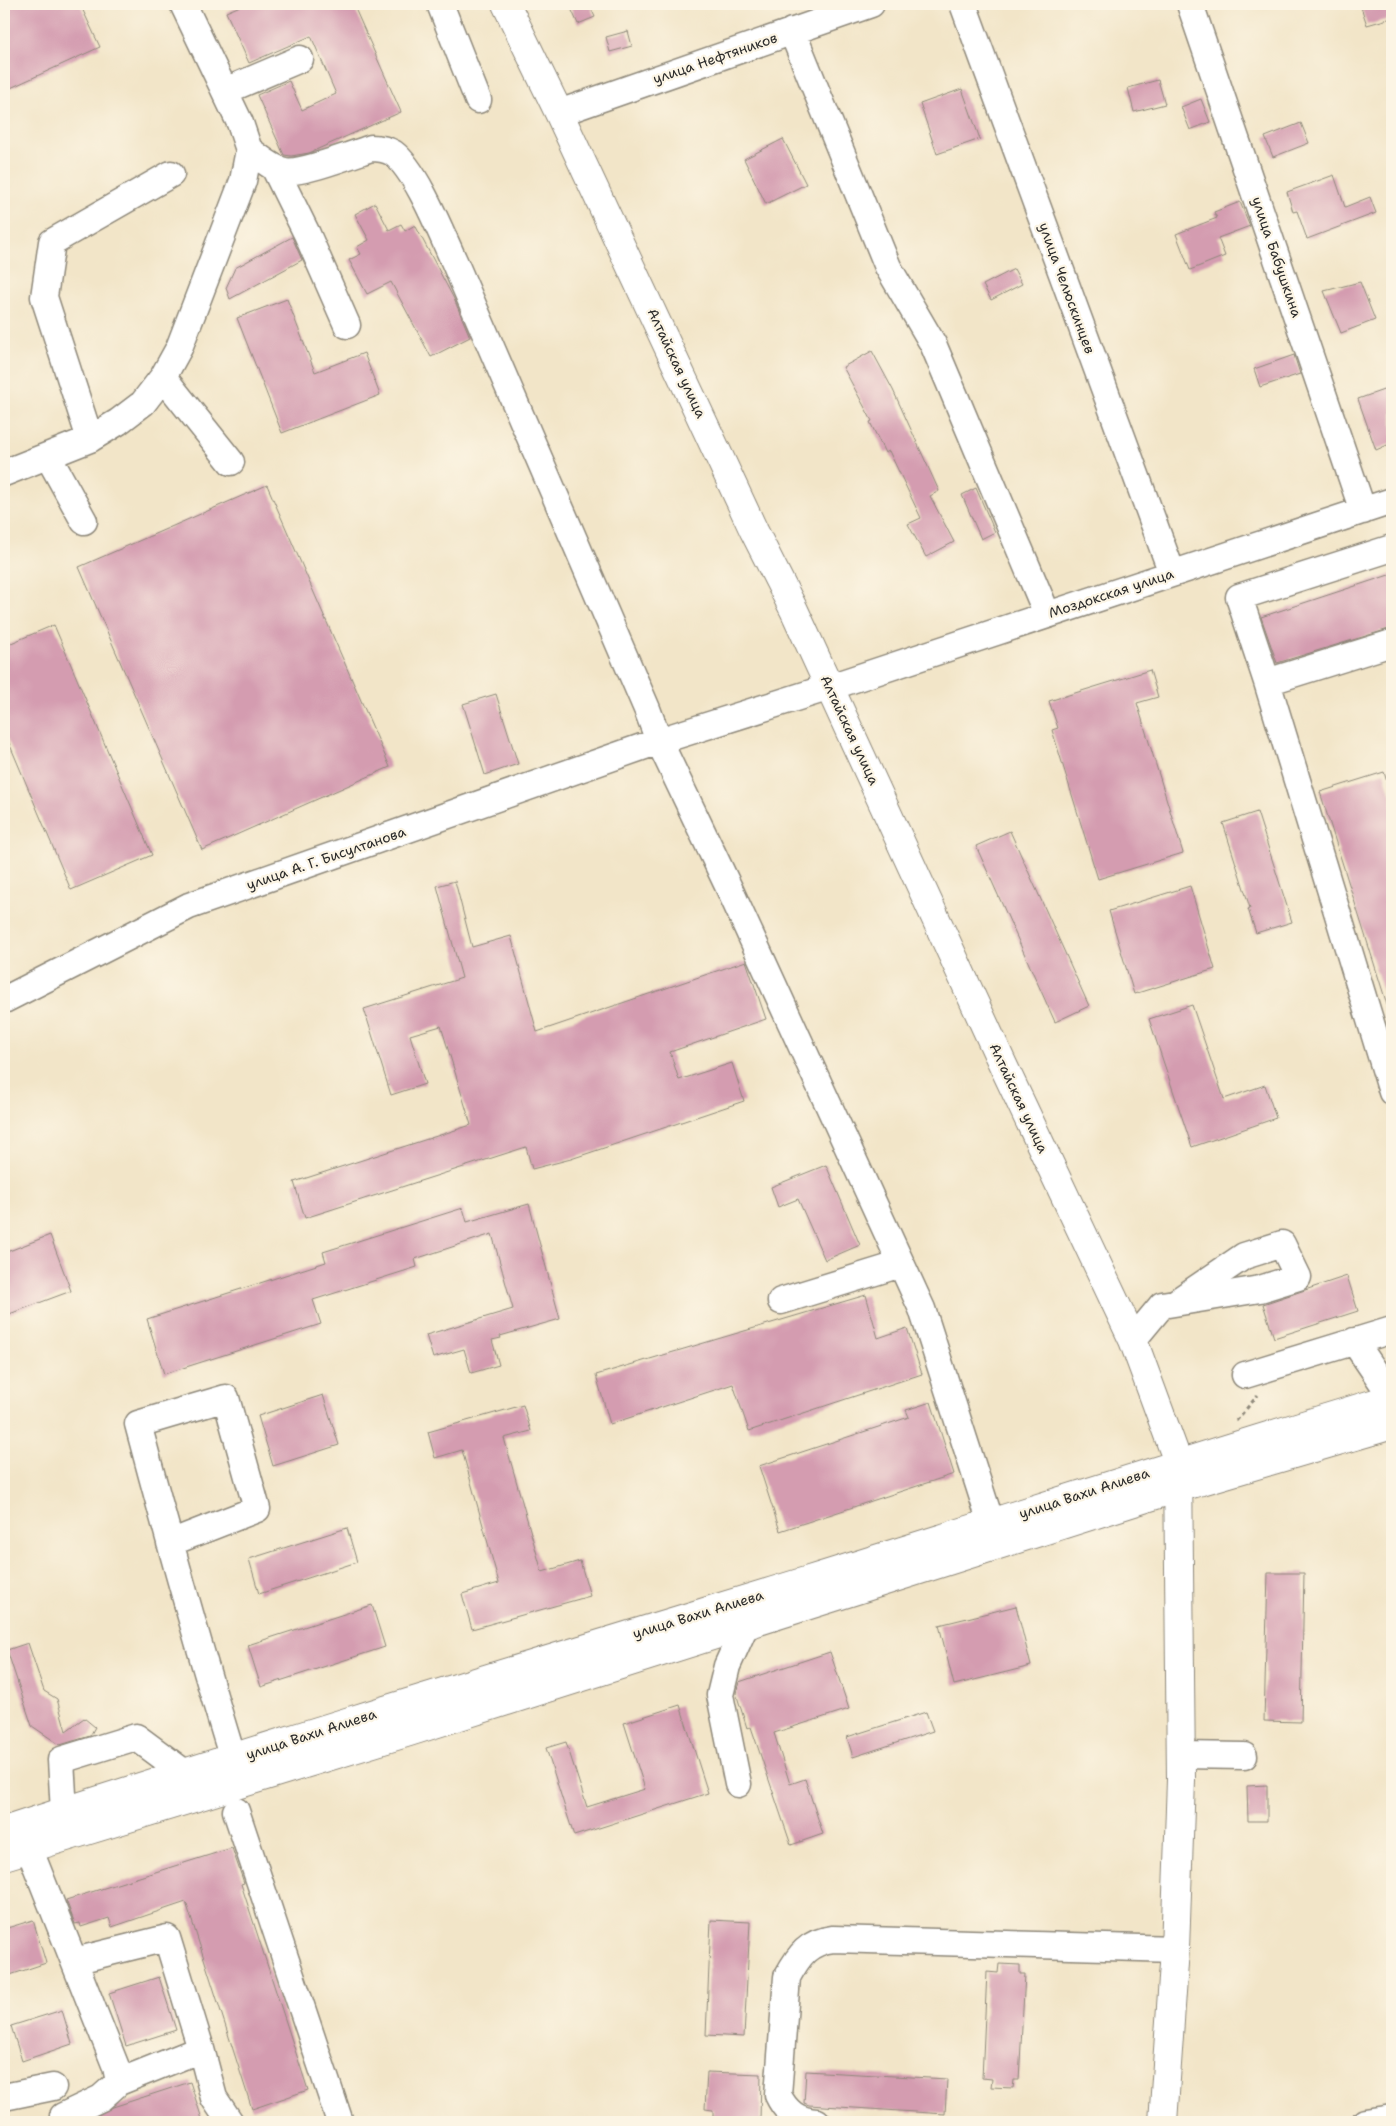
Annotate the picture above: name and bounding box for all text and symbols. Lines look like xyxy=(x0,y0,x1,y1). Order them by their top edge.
street label: улица Нефтяников xyxy=(650,28,780,88)
street label: улица Бабушкина xyxy=(1248,194,1306,320)
street label: улица Челюскинцев xyxy=(1035,220,1099,356)
street label: Алтайская улица xyxy=(644,305,710,421)
street label: Моздокская улица xyxy=(1046,564,1176,622)
street label: Алтайская улица xyxy=(817,672,883,788)
street label: улица А. Г. Бисултанова xyxy=(244,822,408,894)
street label: Алтайская улица xyxy=(986,1040,1052,1156)
street label: улица Вахи Алиева xyxy=(1017,1463,1152,1523)
street label: улица Вахи Алиева xyxy=(630,1585,766,1642)
street label: улица Вахи Алиева xyxy=(244,1704,379,1764)

